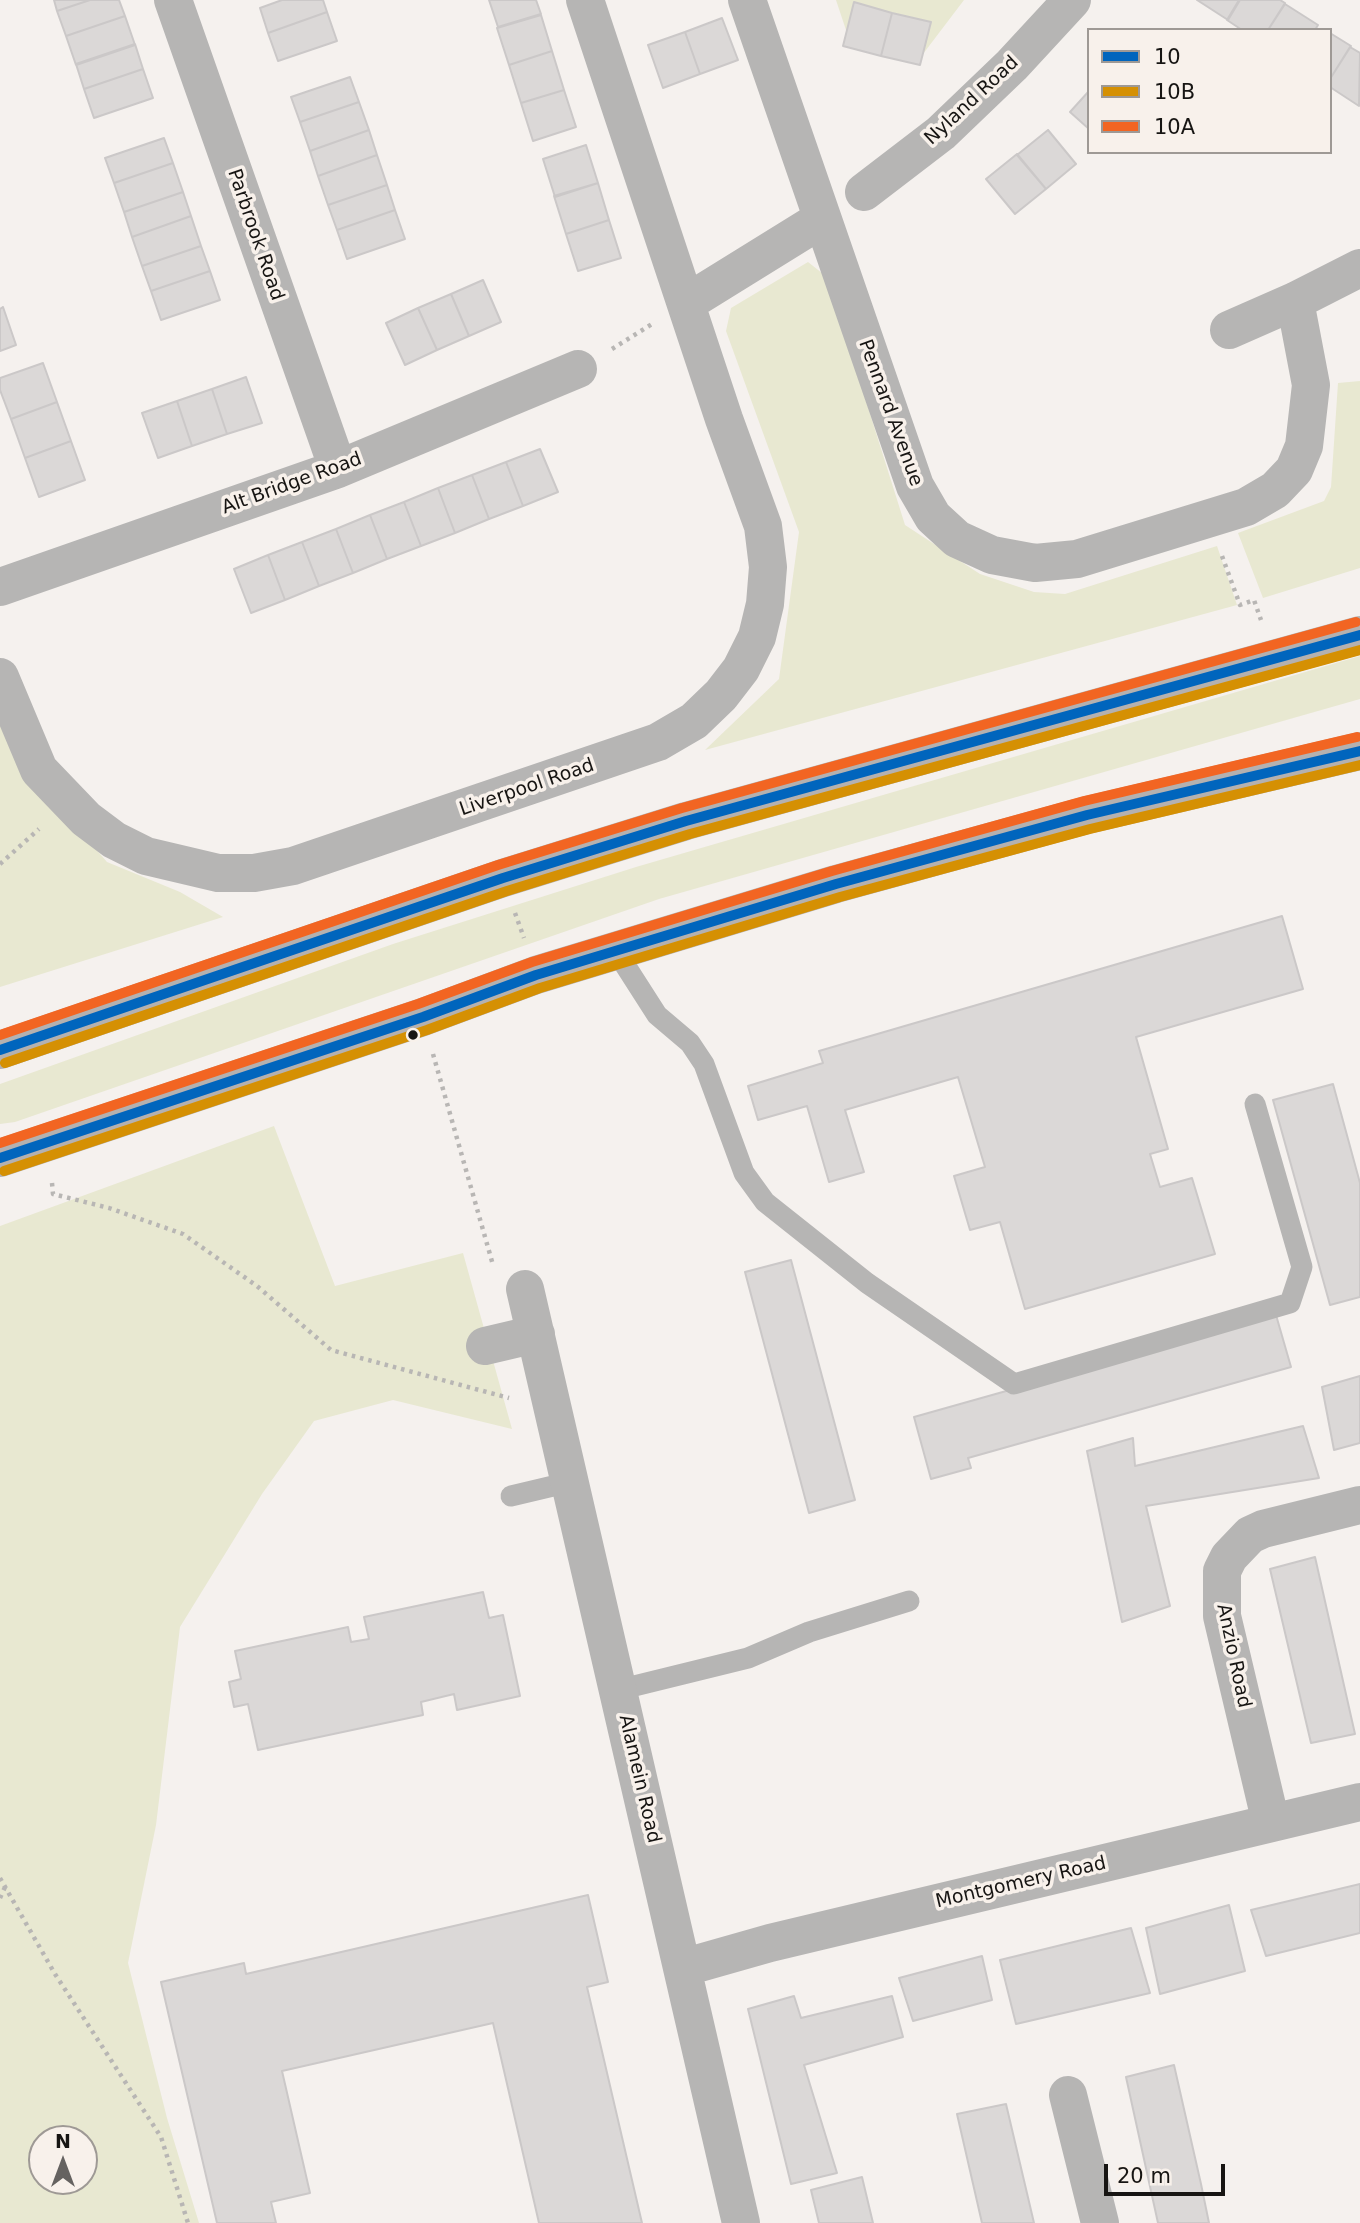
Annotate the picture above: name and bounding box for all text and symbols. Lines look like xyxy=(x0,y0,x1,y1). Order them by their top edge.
legend xyxy=(1087,28,1332,154)
text: 10 xyxy=(1154,45,1181,69)
street label: Nyland Road xyxy=(920,52,1024,150)
text: 10B xyxy=(1154,80,1195,104)
text: 10A xyxy=(1154,115,1195,139)
street label: Parbrook Road xyxy=(222,166,288,304)
street label: Pennard Avenue xyxy=(853,337,927,489)
street label: Alt Bridge Road xyxy=(219,448,365,520)
street label: Liverpool Road xyxy=(457,754,597,822)
unlabelled marker xyxy=(406,1028,420,1042)
street label: Anzio Road xyxy=(1211,1602,1255,1710)
street label: Alamein Road xyxy=(613,1713,665,1845)
street label: Montgomery Road xyxy=(934,1852,1108,1914)
north arrow xyxy=(28,2125,98,2195)
text: N xyxy=(55,2130,71,2152)
scale bar xyxy=(1108,2150,1229,2194)
text: 20 m xyxy=(1117,2164,1171,2188)

